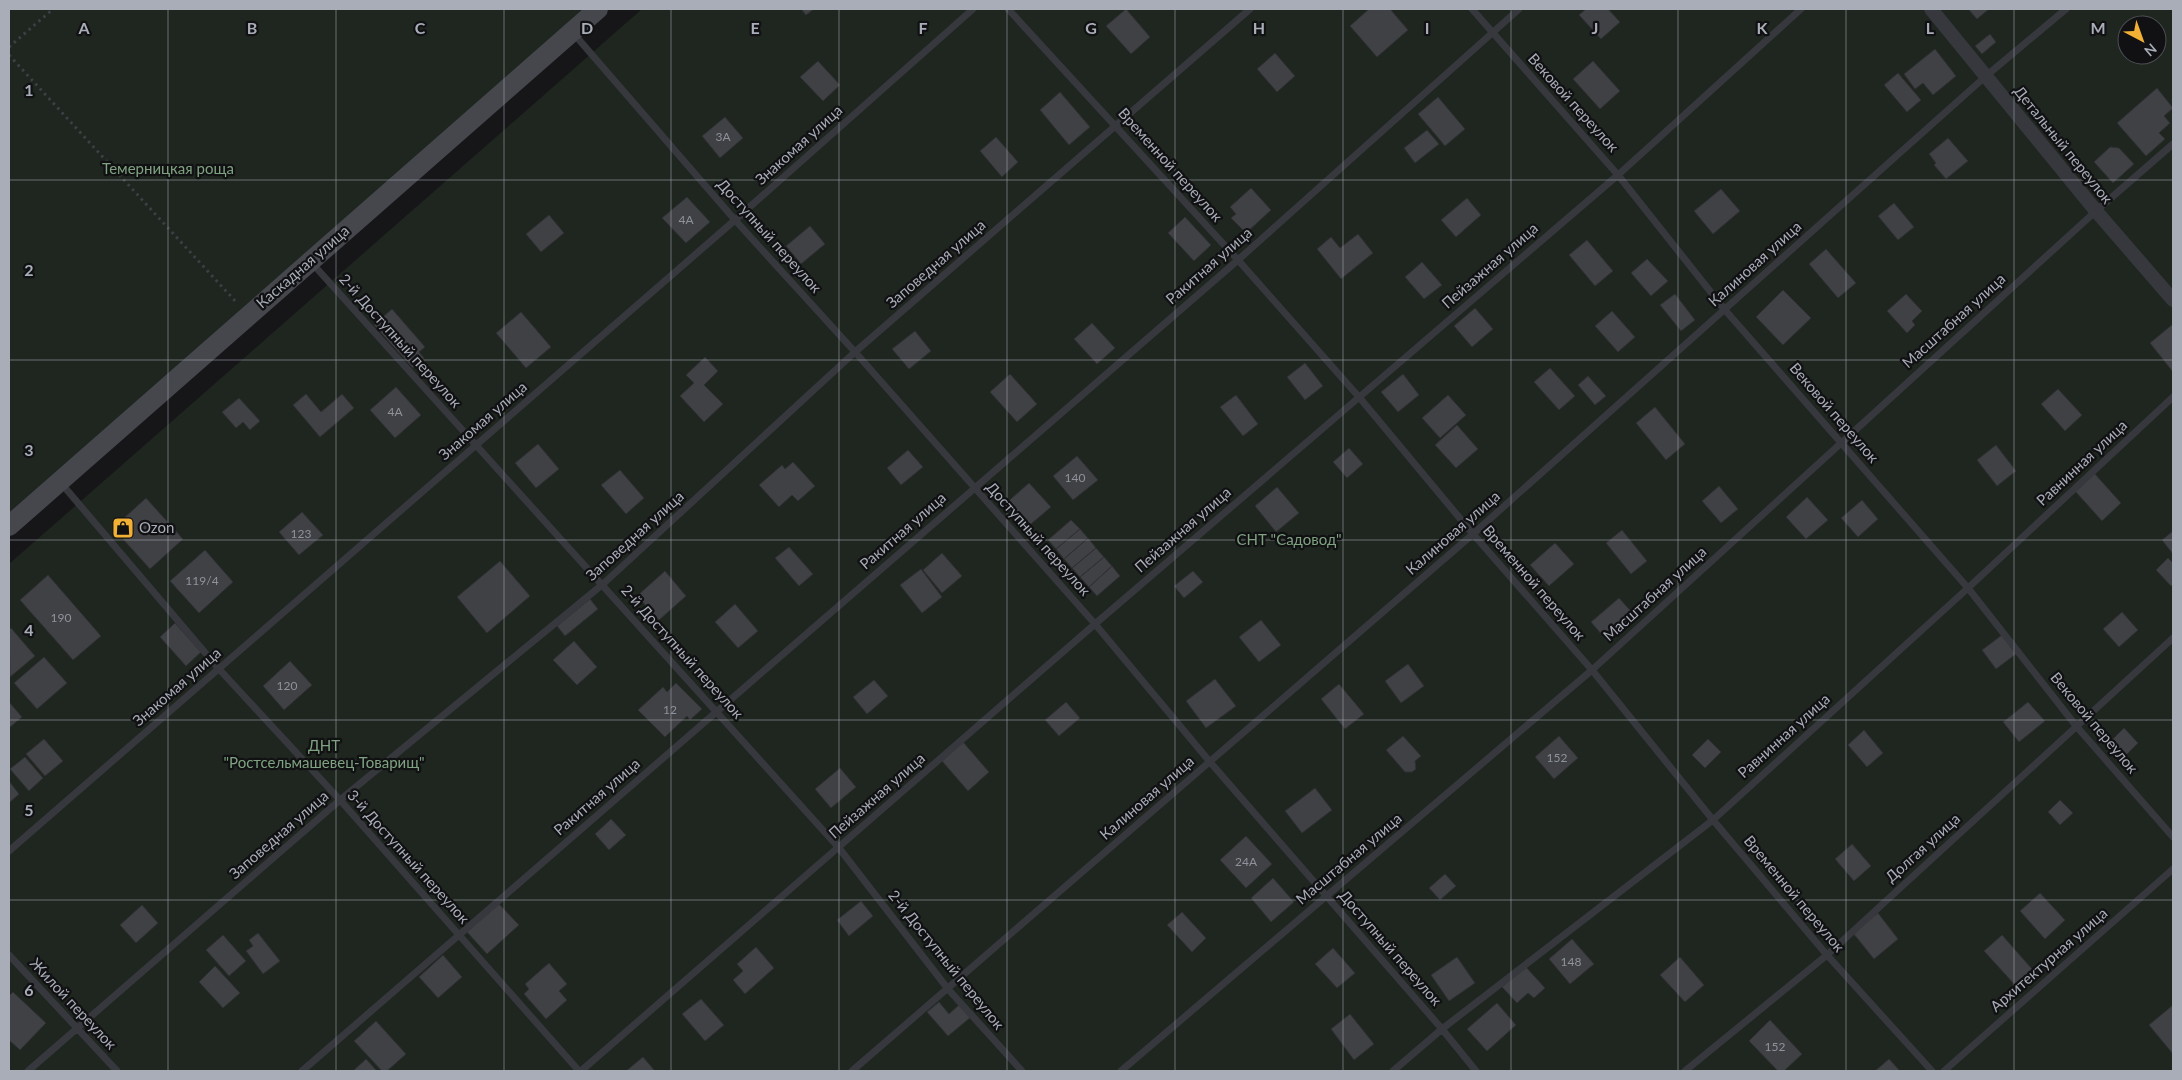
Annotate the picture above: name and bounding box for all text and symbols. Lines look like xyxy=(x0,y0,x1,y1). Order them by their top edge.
north arrow xyxy=(2117,15,2167,65)
text: A xyxy=(77,18,90,37)
text: B xyxy=(247,18,257,37)
text: C xyxy=(415,18,426,37)
text: D xyxy=(581,18,593,37)
text: E xyxy=(750,18,760,37)
text: F xyxy=(918,18,928,37)
text: G xyxy=(1085,18,1097,37)
text: H xyxy=(1253,18,1265,37)
text: I xyxy=(1425,18,1429,37)
text: J xyxy=(1592,18,1598,37)
text: K xyxy=(1757,18,1769,37)
text: L xyxy=(1926,18,1935,37)
text: M xyxy=(2090,18,2106,37)
text: N xyxy=(2141,40,2161,60)
street label: Вековой переулок xyxy=(1525,49,1623,156)
text: 1 xyxy=(24,80,34,99)
street label: Детальный переулок xyxy=(2011,82,2117,207)
street label: Знакомая улица xyxy=(751,101,845,188)
street label: Временной переулок xyxy=(1115,104,1227,225)
house number: 3А xyxy=(715,129,731,144)
park label: Темерницкая роща xyxy=(102,159,234,177)
street label: Доступный переулок xyxy=(714,175,826,296)
house number: 4А xyxy=(678,212,694,227)
street label: Заповедная улица xyxy=(882,215,989,311)
street label: Калиновая улица xyxy=(1704,217,1805,310)
street label: Пейзажная улица xyxy=(1438,219,1541,312)
street label: Каскадная улица xyxy=(252,221,352,311)
street label: Ракитная улица xyxy=(1162,223,1255,308)
text: 2 xyxy=(24,260,34,279)
street label: Масштабная улица xyxy=(1898,269,2009,371)
street label: 2-й Доступный переулок xyxy=(336,270,466,411)
street label: Вековой переулок xyxy=(1786,359,1883,466)
street label: Знакомая улица xyxy=(435,377,530,463)
house number: 4А xyxy=(387,404,403,419)
street label: Равнинная улица xyxy=(2032,416,2130,509)
text: 3 xyxy=(24,440,34,459)
house number: 140 xyxy=(1065,470,1085,485)
street label: Доступный переулок xyxy=(983,478,1095,599)
street label: Пейзажная улица xyxy=(1131,483,1234,576)
street label: Калиновая улица xyxy=(1402,486,1503,578)
street label: Заповедная улица xyxy=(582,487,687,584)
street label: Ракитная улица xyxy=(856,488,949,573)
shop icon: Ozon xyxy=(111,516,135,540)
place label: Ozon xyxy=(139,518,174,536)
street label: Временной переулок xyxy=(1480,521,1590,644)
house number: 123 xyxy=(291,526,311,541)
park label: СНТ "Садовод" xyxy=(1236,530,1342,548)
street label: Масштабная улица xyxy=(1599,542,1710,644)
house number: 119/4 xyxy=(185,573,219,588)
street label: 2-й Доступный переулок xyxy=(618,581,748,722)
house number: 190 xyxy=(51,610,71,625)
text: 4 xyxy=(24,620,34,639)
street label: Знакомая улица xyxy=(129,643,224,729)
street label: Вековой переулок xyxy=(2047,668,2142,777)
house number: 120 xyxy=(277,678,297,693)
street label: Равнинная улица xyxy=(1734,689,1833,781)
house number: 12 xyxy=(663,702,677,717)
park label: ДНТ "Ростсельмашевец-Товарищ" xyxy=(223,736,425,771)
street label: Пейзажная улица xyxy=(825,749,928,842)
house number: 152 xyxy=(1547,750,1567,765)
street label: Калиновая улица xyxy=(1096,751,1197,843)
street label: Ракитная улица xyxy=(550,754,643,839)
street label: Заповедная улица xyxy=(225,786,332,882)
street label: 3-й Доступный переулок xyxy=(344,786,474,927)
text: 5 xyxy=(24,800,34,819)
street label: Масштабная улица xyxy=(1292,809,1405,908)
street label: Долгая улица xyxy=(1881,809,1963,885)
street label: Временной переулок xyxy=(1741,831,1849,956)
house number: 24А xyxy=(1235,854,1258,869)
street label: 2-й Доступный переулок xyxy=(885,886,1009,1033)
street label: Доступный переулок xyxy=(1336,886,1446,1009)
street label: Архитектурная улица xyxy=(1986,904,2111,1015)
street label: Жилой переулок xyxy=(27,954,121,1053)
house number: 148 xyxy=(1561,954,1581,969)
text: 6 xyxy=(24,980,34,999)
house number: 152 xyxy=(1765,1039,1785,1054)

